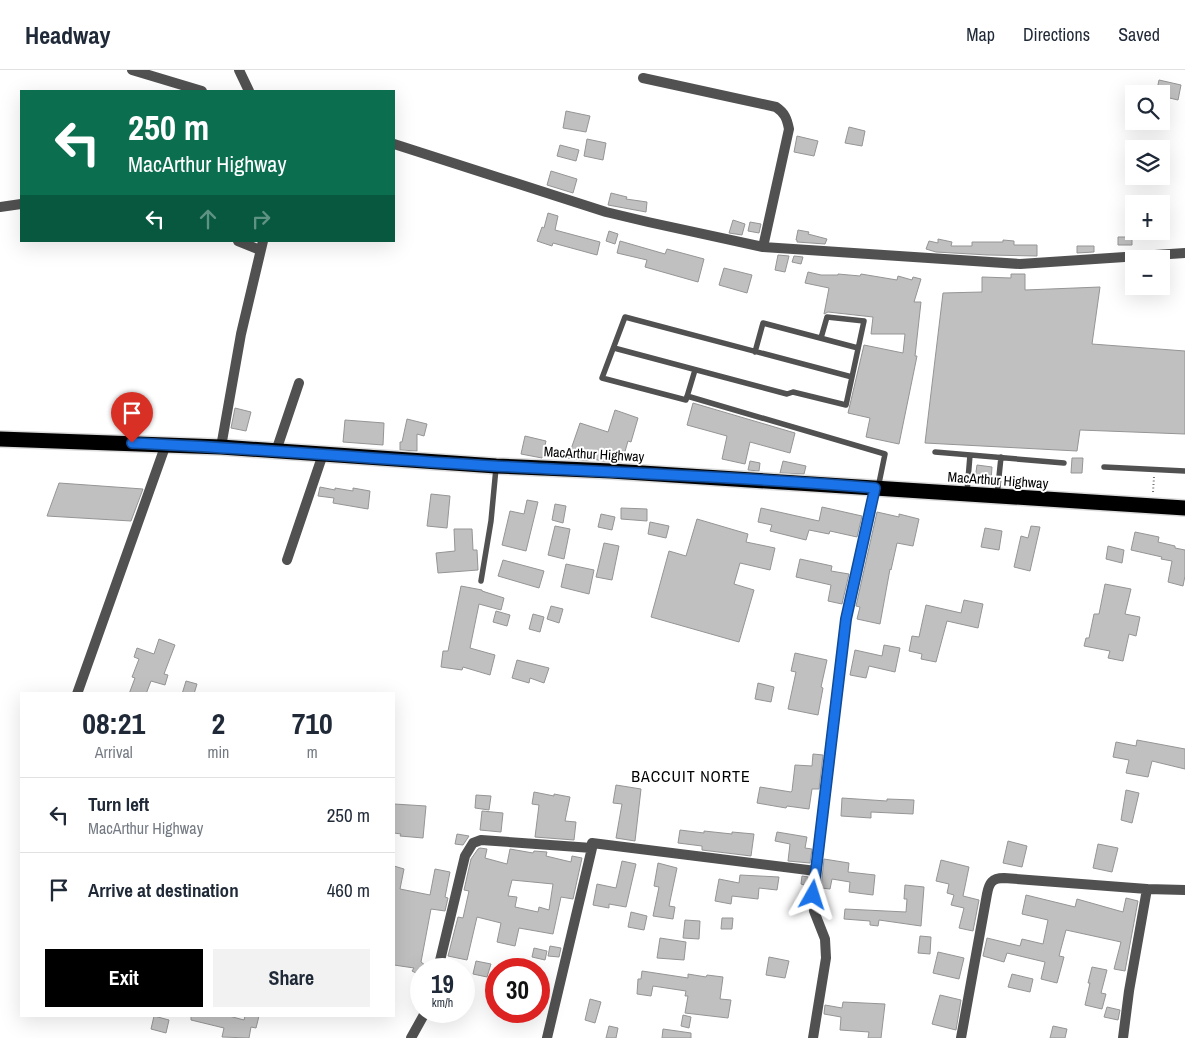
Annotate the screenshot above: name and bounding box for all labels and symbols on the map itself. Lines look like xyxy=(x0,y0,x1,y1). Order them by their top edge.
pin xyxy=(111,392,153,443)
street label: MacArthur Highway xyxy=(543,442,645,466)
street label: MacArthur Highway xyxy=(947,468,1049,493)
district label: BACCUIT NORTE xyxy=(631,765,751,787)
position arrow xyxy=(786,868,838,920)
speed limit sign: 30 xyxy=(485,958,550,1023)

